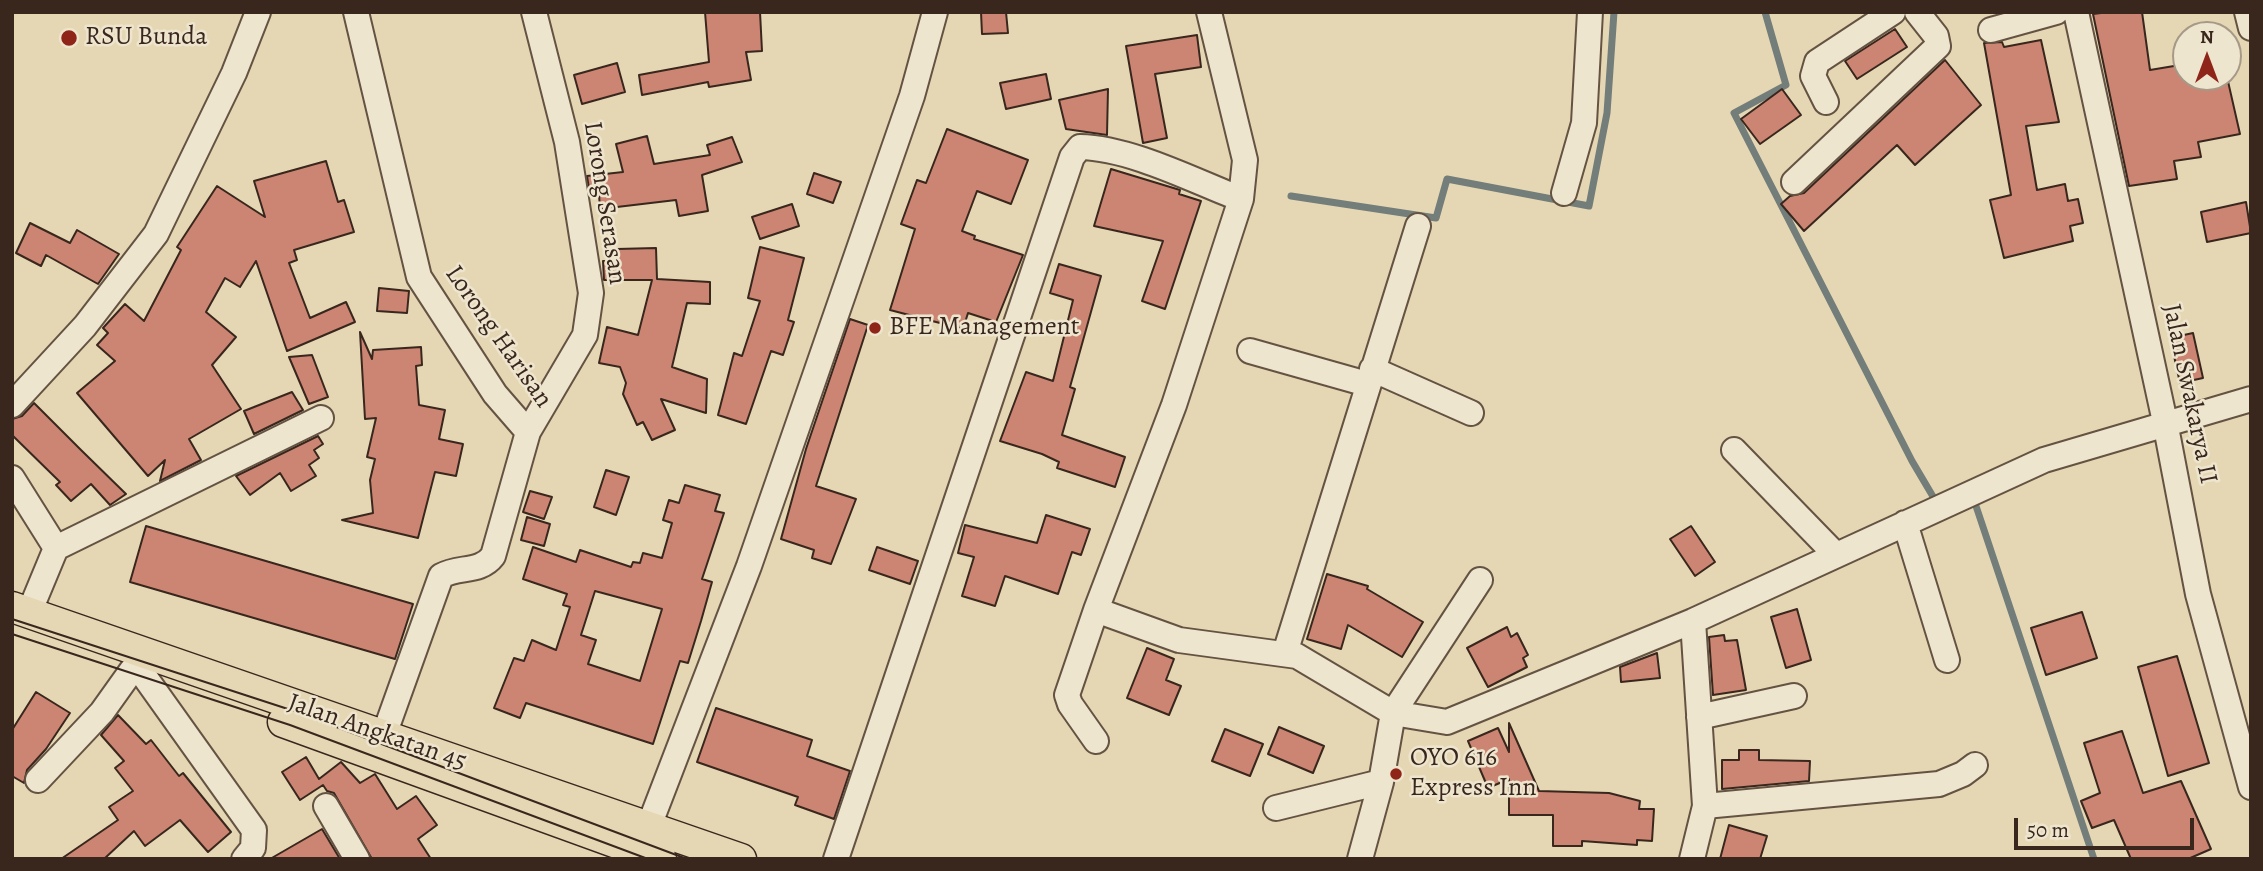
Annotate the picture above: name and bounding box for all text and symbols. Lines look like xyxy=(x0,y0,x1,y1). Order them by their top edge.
north arrow xyxy=(2172,21,2242,91)
place label: RSU Bunda xyxy=(85,22,207,54)
text: N xyxy=(2200,24,2214,50)
marker: RSU Bunda xyxy=(59,28,79,48)
street label: Lorong Serasan xyxy=(576,119,632,287)
street label: Lorong Harisan xyxy=(437,260,559,414)
street label: Jalan Swakarya II xyxy=(2155,301,2223,487)
place label: BFE Management xyxy=(889,312,1079,344)
marker: BFE Management xyxy=(867,320,883,336)
street label: Jalan Angkatan 45 xyxy=(283,688,471,778)
place label: OYO 616 Express Inn xyxy=(1410,743,1536,804)
marker: OYO 616 Express Inn xyxy=(1388,766,1404,782)
scale bar xyxy=(2018,804,2198,848)
text: 50 m xyxy=(2027,816,2069,844)

